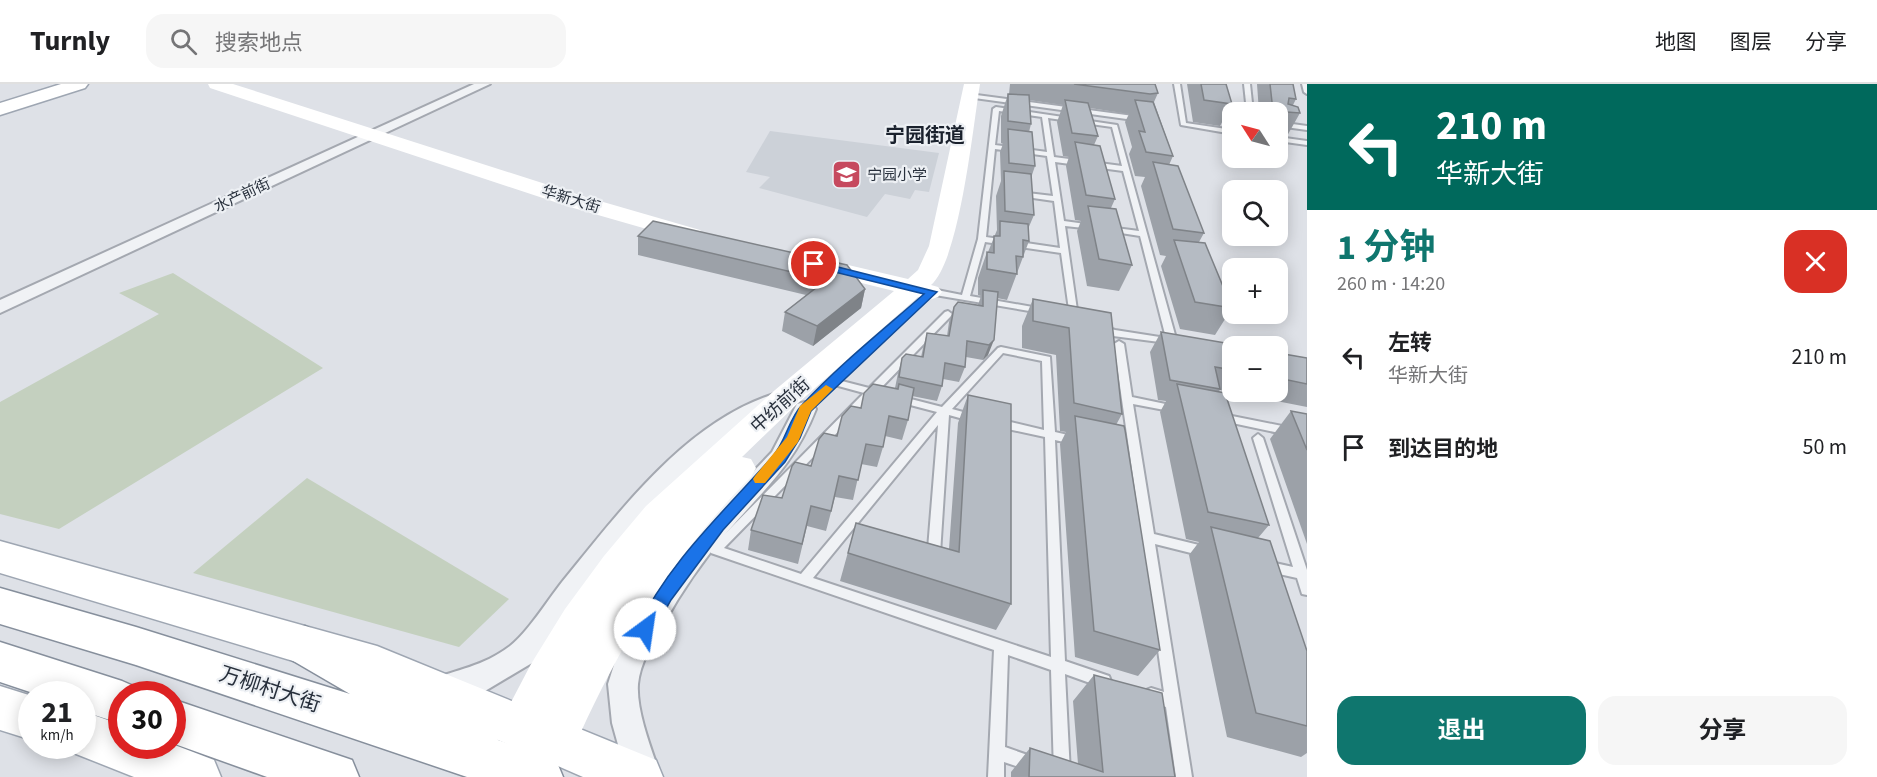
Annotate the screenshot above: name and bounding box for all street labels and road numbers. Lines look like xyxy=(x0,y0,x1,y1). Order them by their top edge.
street label: 水产前街 xyxy=(211,173,274,218)
street label: 华新大街 xyxy=(539,181,603,218)
street label: 中纺前街 xyxy=(745,372,815,439)
street label: 万柳村大街 xyxy=(215,659,325,719)

